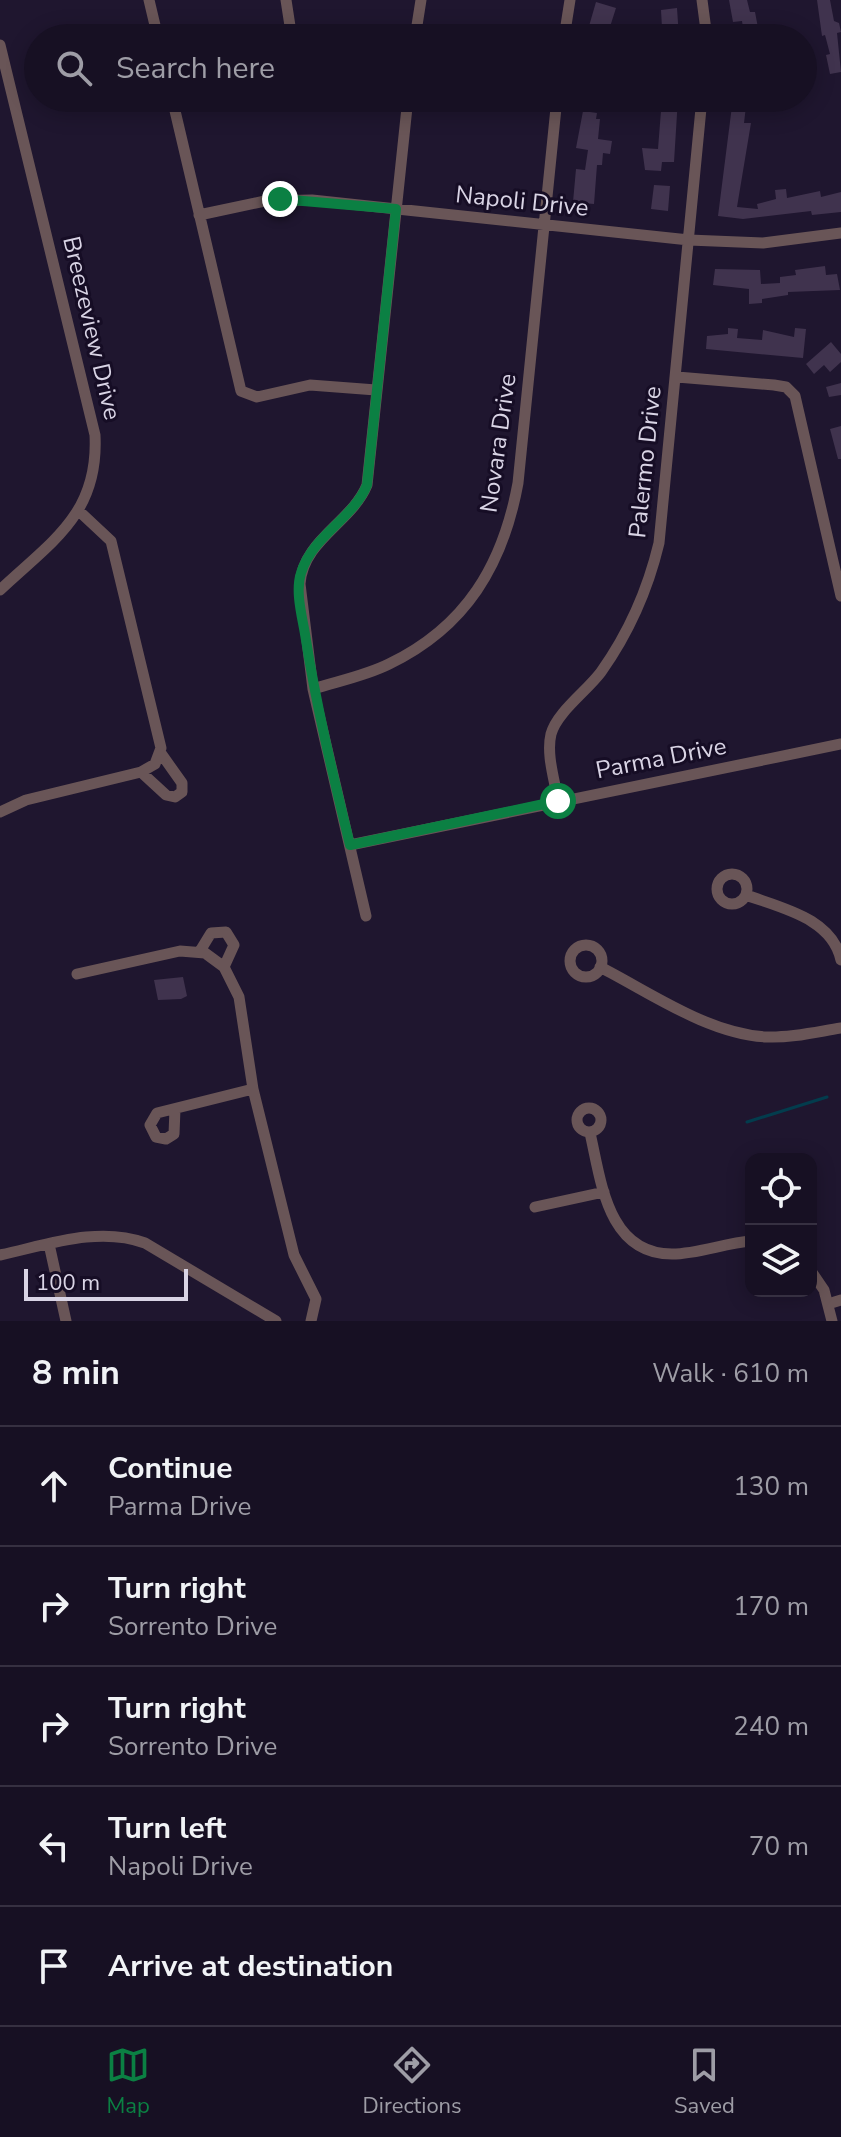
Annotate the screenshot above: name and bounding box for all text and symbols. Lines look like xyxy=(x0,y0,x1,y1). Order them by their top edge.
search box xyxy=(24,24,817,112)
icon: search xyxy=(52,46,96,90)
text: Search here xyxy=(116,48,275,89)
street label: Napoli Drive xyxy=(454,178,590,224)
route end xyxy=(262,181,298,217)
street label: Breezeview Drive xyxy=(55,233,129,423)
street label: Novara Drive xyxy=(472,371,524,515)
street label: Palermo Drive xyxy=(621,384,669,540)
street label: Parma Drive xyxy=(593,730,729,786)
route start xyxy=(540,783,576,819)
map controls xyxy=(745,1153,817,1297)
button: locate xyxy=(745,1153,817,1225)
button: layers xyxy=(745,1225,817,1297)
scale bar xyxy=(24,1265,188,1301)
text: 100 m xyxy=(36,1268,100,1298)
text: 8 min xyxy=(32,1350,120,1396)
text: Walk · 610 m xyxy=(652,1356,809,1391)
text: Continue xyxy=(108,1448,233,1489)
icon: ahead xyxy=(32,1464,76,1508)
text: 130 m xyxy=(733,1469,809,1504)
text: Parma Drive xyxy=(108,1489,251,1524)
text: Turn right xyxy=(108,1568,246,1609)
icon: right xyxy=(32,1584,76,1628)
text: 170 m xyxy=(733,1589,809,1624)
text: Sorrento Drive xyxy=(108,1609,277,1644)
text: Turn right xyxy=(108,1688,246,1729)
icon: right xyxy=(32,1704,76,1748)
text: 240 m xyxy=(733,1709,809,1744)
text: Sorrento Drive xyxy=(108,1729,277,1764)
text: Turn left xyxy=(108,1808,226,1849)
icon: left xyxy=(32,1824,76,1868)
text: 70 m xyxy=(749,1829,809,1864)
text: Napoli Drive xyxy=(108,1849,253,1884)
icon: arrive xyxy=(32,1944,76,1988)
text: Arrive at destination xyxy=(108,1946,393,1987)
tab: Map xyxy=(106,2043,150,2121)
tab: Directions xyxy=(363,2043,462,2121)
tab: Saved xyxy=(674,2043,735,2121)

